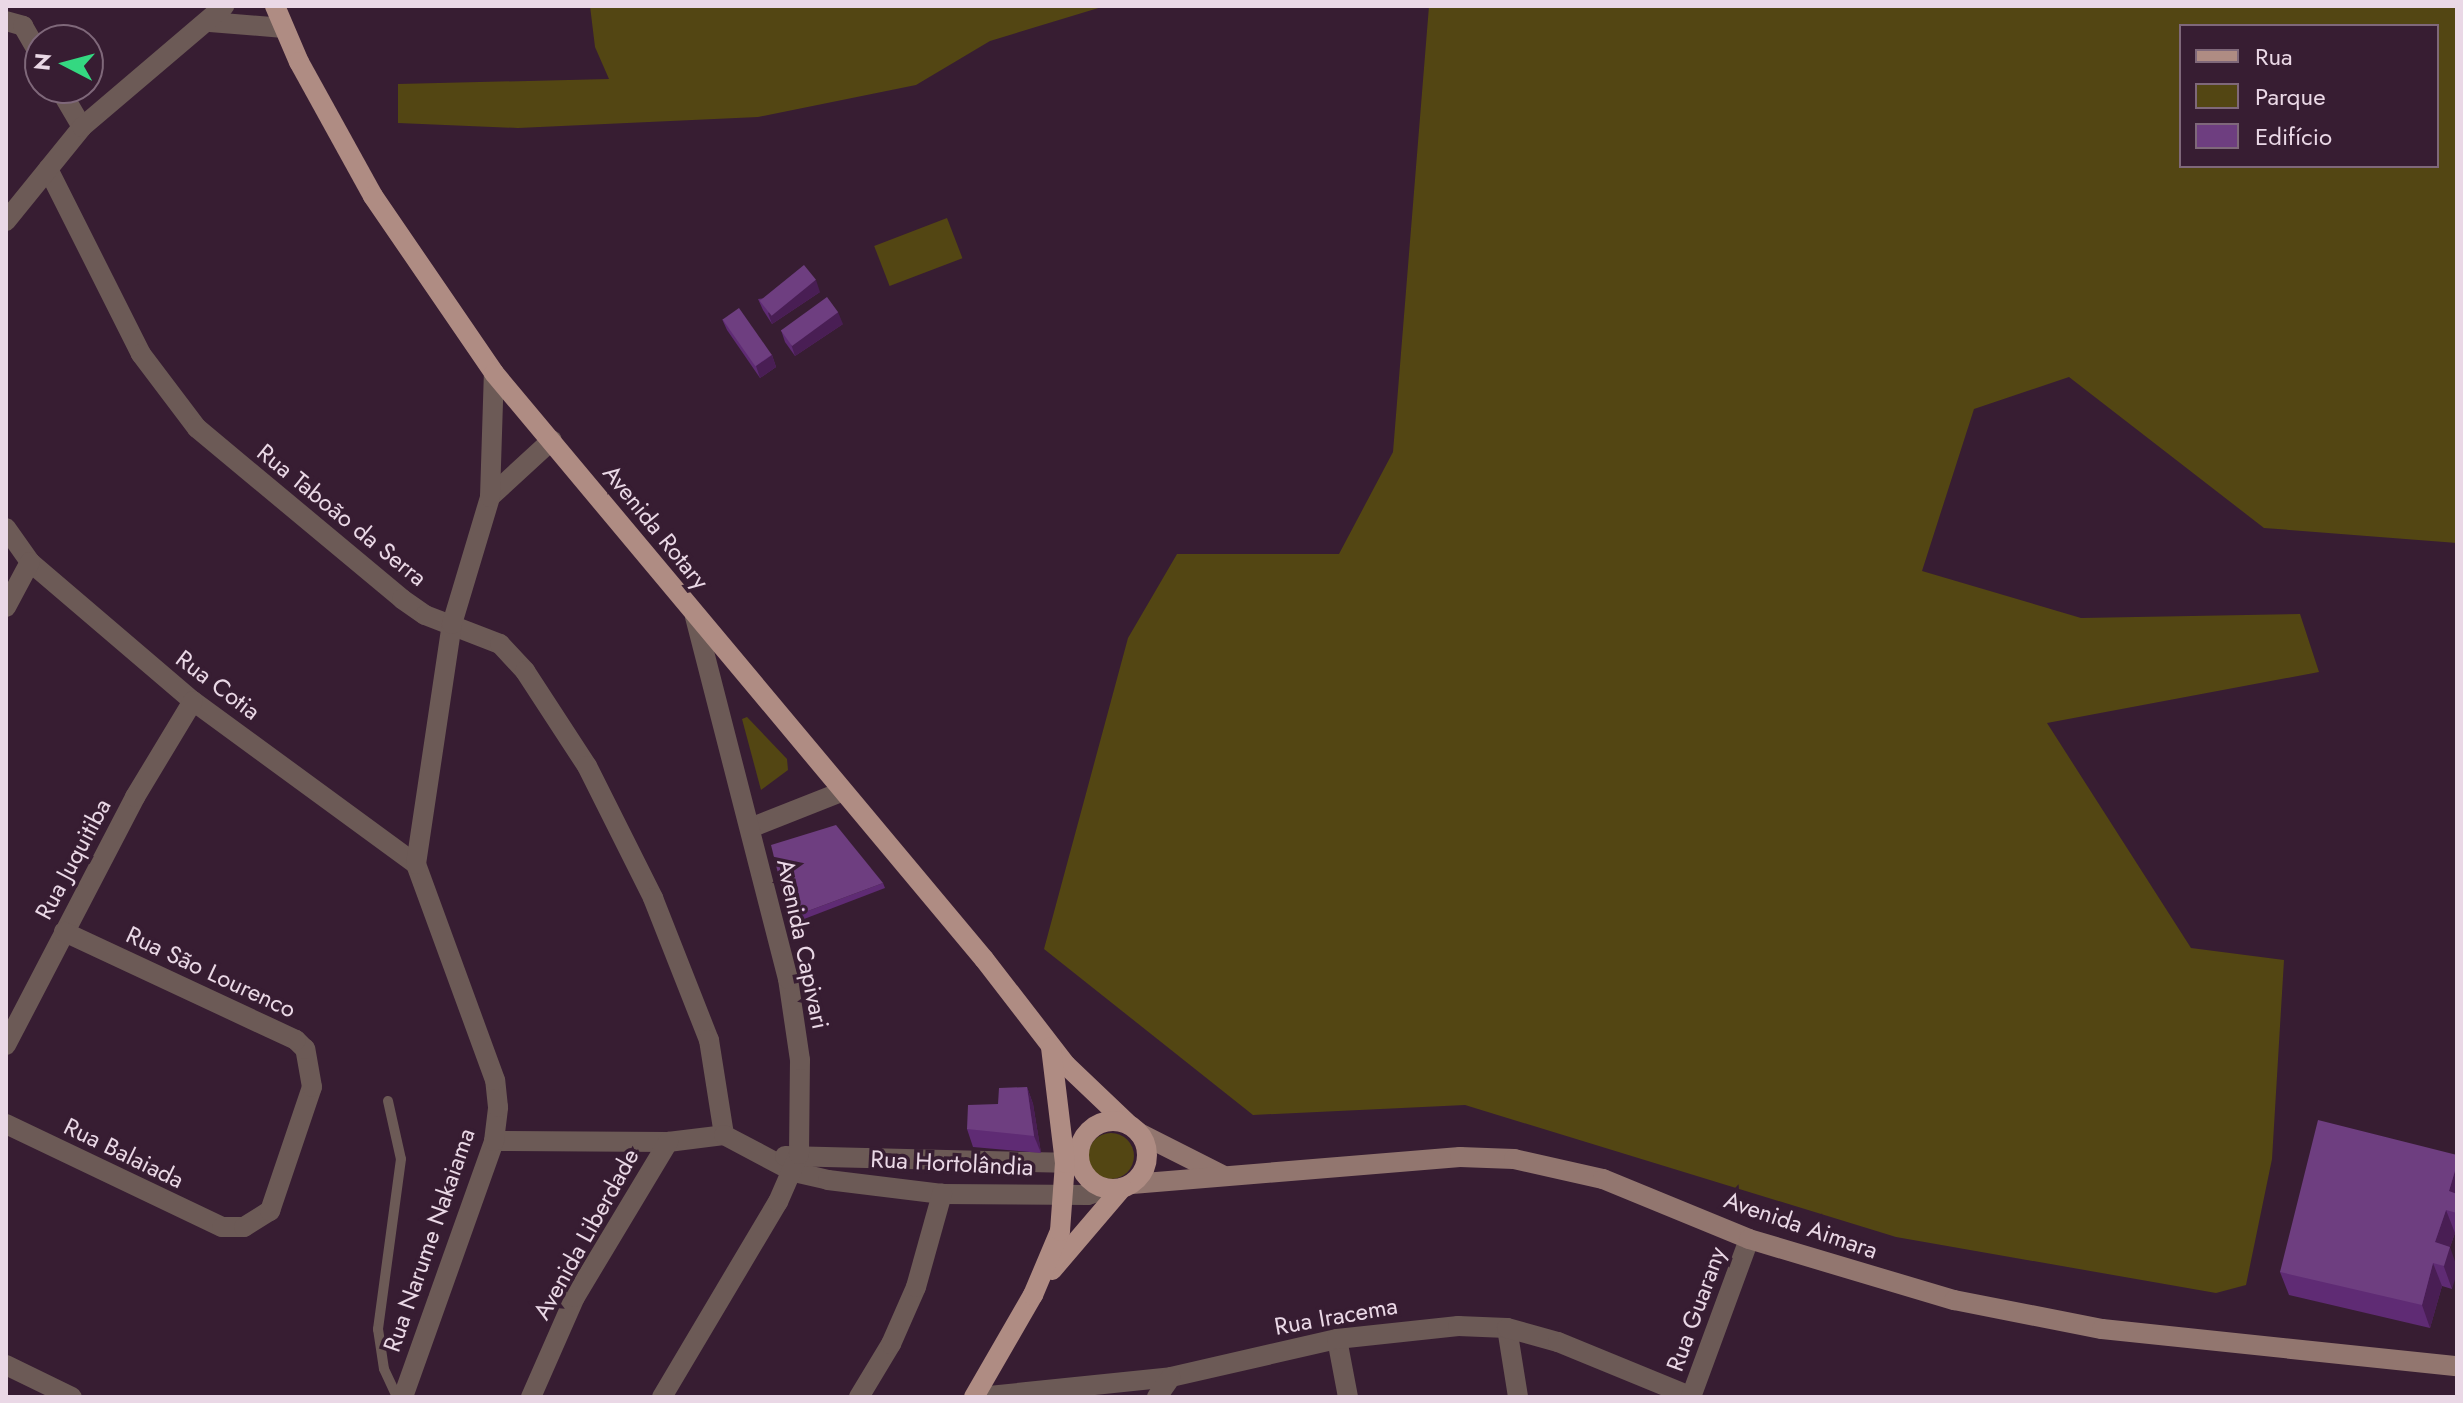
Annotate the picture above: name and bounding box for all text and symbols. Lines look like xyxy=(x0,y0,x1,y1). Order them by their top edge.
north arrow xyxy=(24,24,104,104)
legend xyxy=(2179,24,2439,168)
text: Rua xyxy=(2255,39,2293,74)
text: N xyxy=(25,51,59,72)
text: Parque xyxy=(2255,79,2326,114)
text: Edifício xyxy=(2255,119,2332,154)
street label: Rua Taboão da Serra xyxy=(251,438,433,592)
street label: Avenida Rotary xyxy=(597,459,715,595)
street label: Rua Cotia xyxy=(170,644,266,726)
street label: Rua Juquitiba xyxy=(29,794,117,924)
street label: Avenida Capivari xyxy=(771,856,835,1032)
street label: Rua São Lourenco xyxy=(122,920,300,1024)
street label: Rua Balaiada xyxy=(59,1112,189,1194)
street label: Rua Narume Nakaiama xyxy=(377,1125,481,1355)
street label: Avenida Liberdade xyxy=(527,1143,645,1325)
street label: Rua Hortolândia xyxy=(870,1144,1034,1182)
street label: Avenida Aimara xyxy=(1720,1185,1882,1265)
street label: Rua Guarany xyxy=(1660,1243,1732,1375)
street label: Rua Iracema xyxy=(1272,1291,1400,1341)

